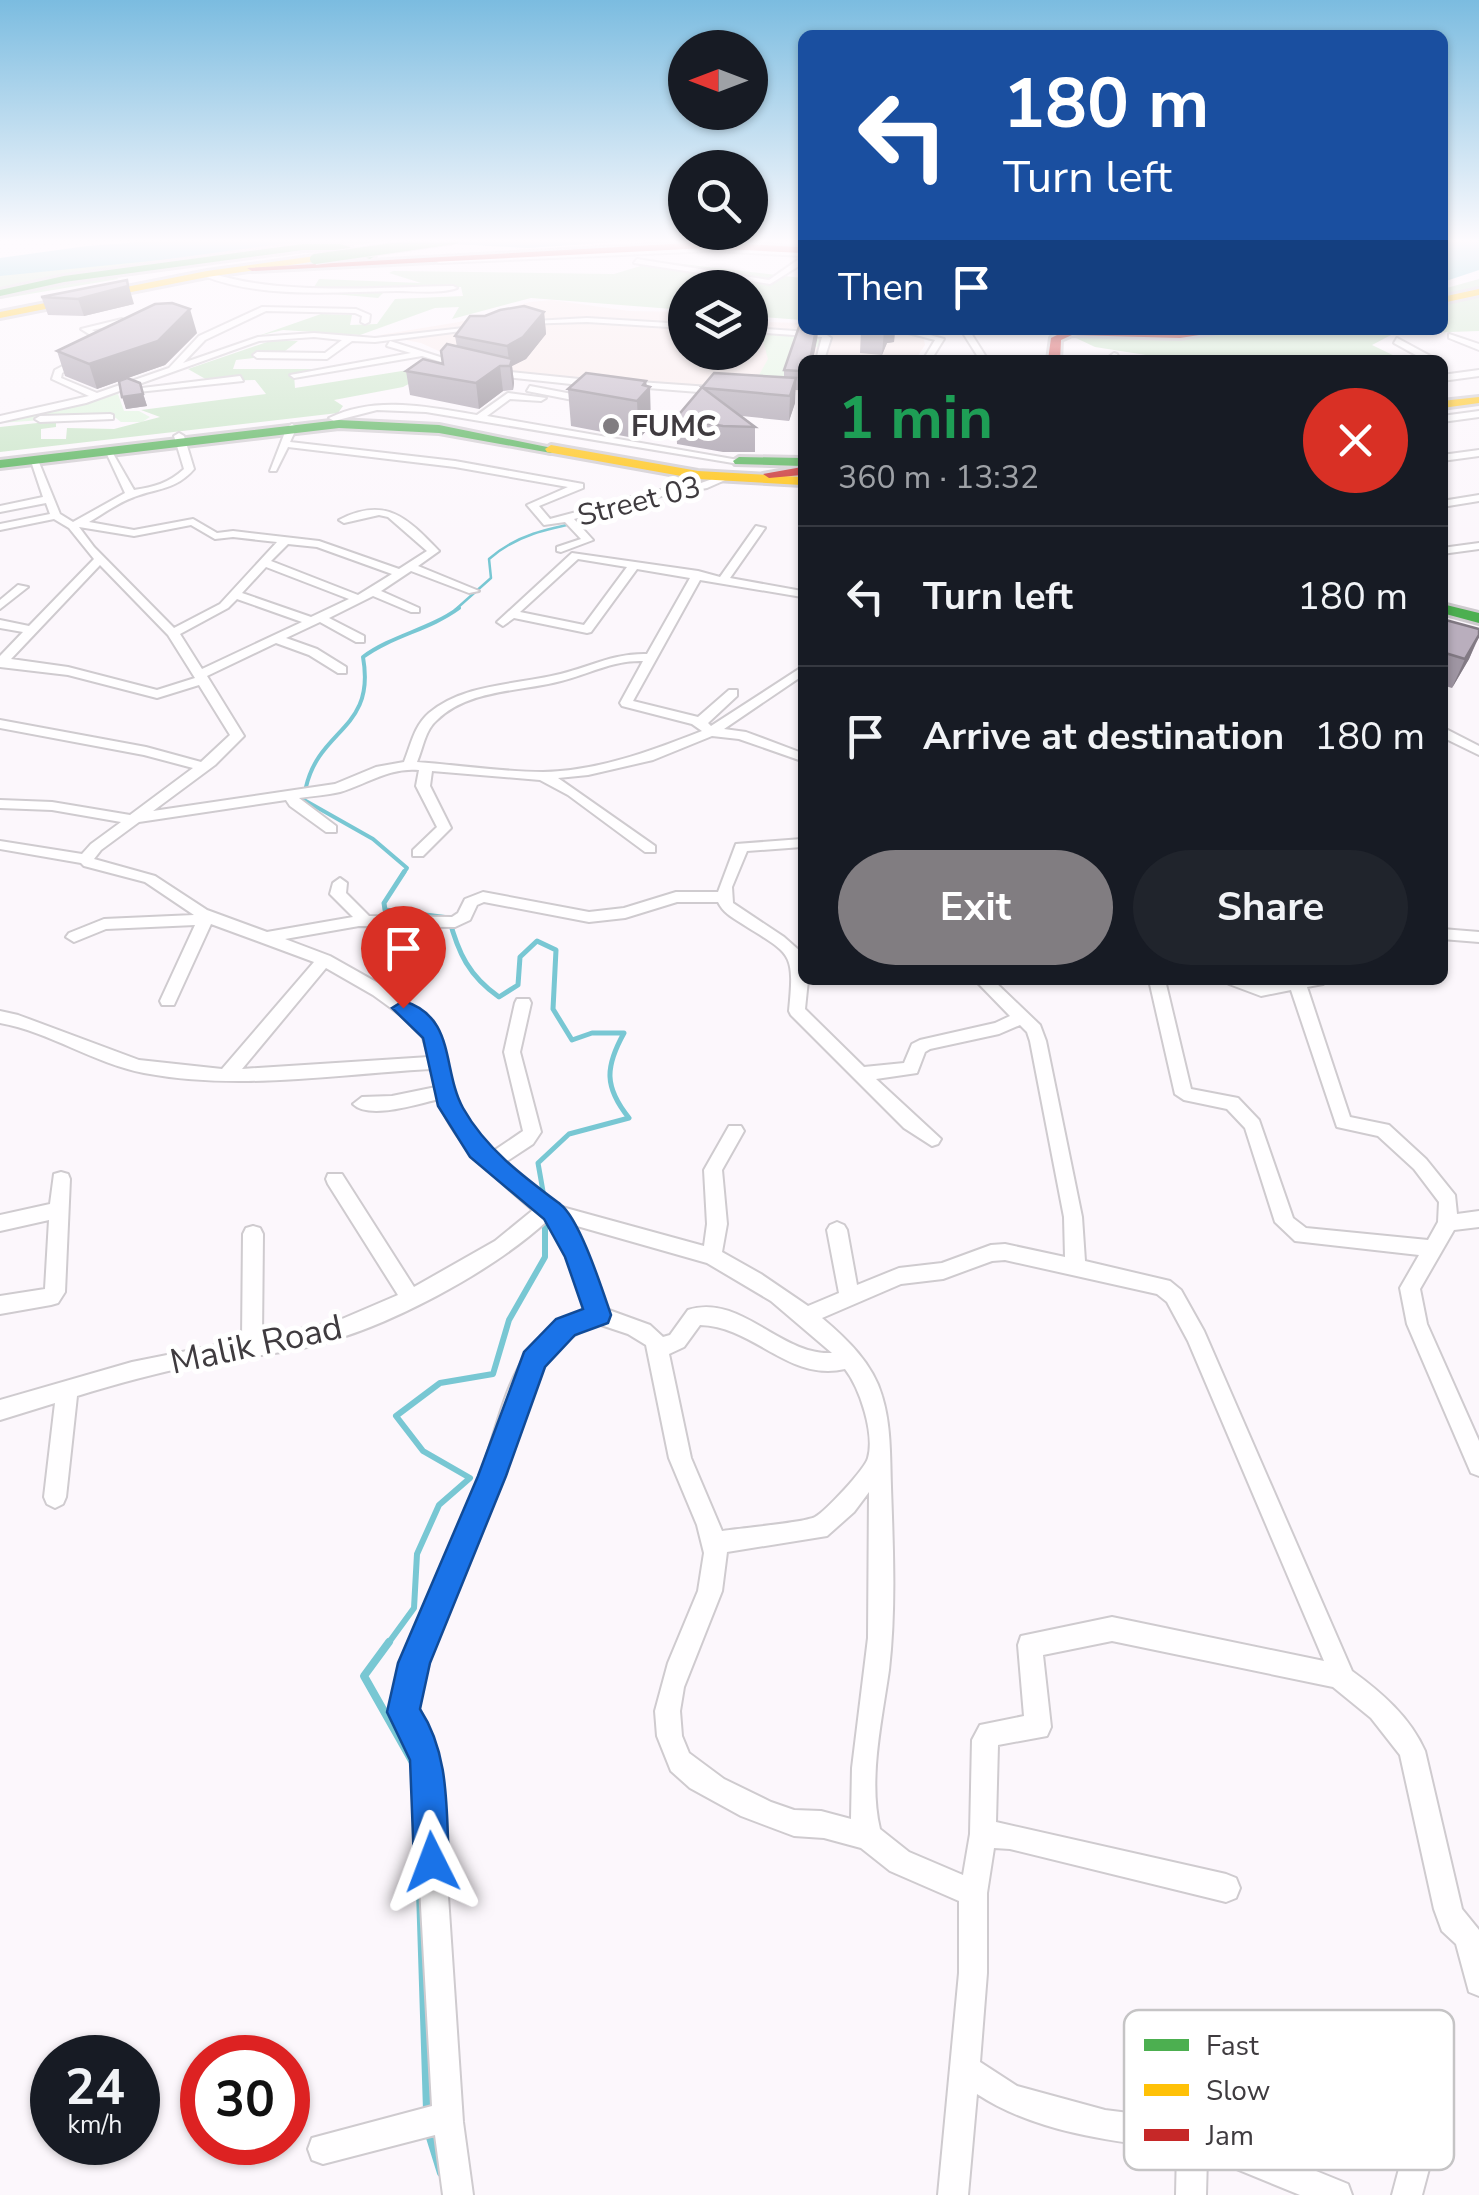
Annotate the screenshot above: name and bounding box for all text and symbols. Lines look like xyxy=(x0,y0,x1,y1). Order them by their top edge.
north arrow xyxy=(668,30,768,130)
map controls xyxy=(668,30,768,370)
text: 180 m xyxy=(1003,56,1209,152)
icon: left xyxy=(838,70,968,200)
text: Turn left xyxy=(1003,147,1172,208)
button: search xyxy=(668,150,768,250)
icon: arrive xyxy=(944,260,999,315)
text: Then xyxy=(838,262,924,313)
button: layers xyxy=(668,270,768,370)
text: 1 min xyxy=(838,377,993,459)
button: close xyxy=(1303,388,1408,493)
place label: FUMC xyxy=(631,406,716,447)
marker: FUMC xyxy=(600,415,622,437)
text: 360 m · 13:32 xyxy=(838,456,1039,499)
street label: Street 03 xyxy=(573,466,705,537)
icon: left xyxy=(838,569,893,624)
text: Turn left xyxy=(923,571,1073,622)
text: 180 m xyxy=(1297,571,1408,622)
icon: arrive xyxy=(838,709,893,764)
text: Arrive at destination xyxy=(923,711,1284,762)
text: 180 m xyxy=(1314,711,1425,762)
button: Exit xyxy=(838,850,1113,965)
button: Share xyxy=(1133,850,1408,965)
pin xyxy=(361,906,446,1009)
icon: arrive xyxy=(376,921,431,976)
street label: Malik Road xyxy=(166,1303,347,1386)
position arrow xyxy=(380,1810,484,1914)
legend xyxy=(1124,2010,1454,2170)
text: Fast xyxy=(1206,2027,1259,2065)
speed limit sign: 30 xyxy=(180,2035,310,2165)
text: 24 xyxy=(65,2053,125,2122)
text: Slow xyxy=(1206,2072,1270,2110)
text: km/h xyxy=(67,2108,123,2142)
text: Jam xyxy=(1205,2117,1254,2155)

